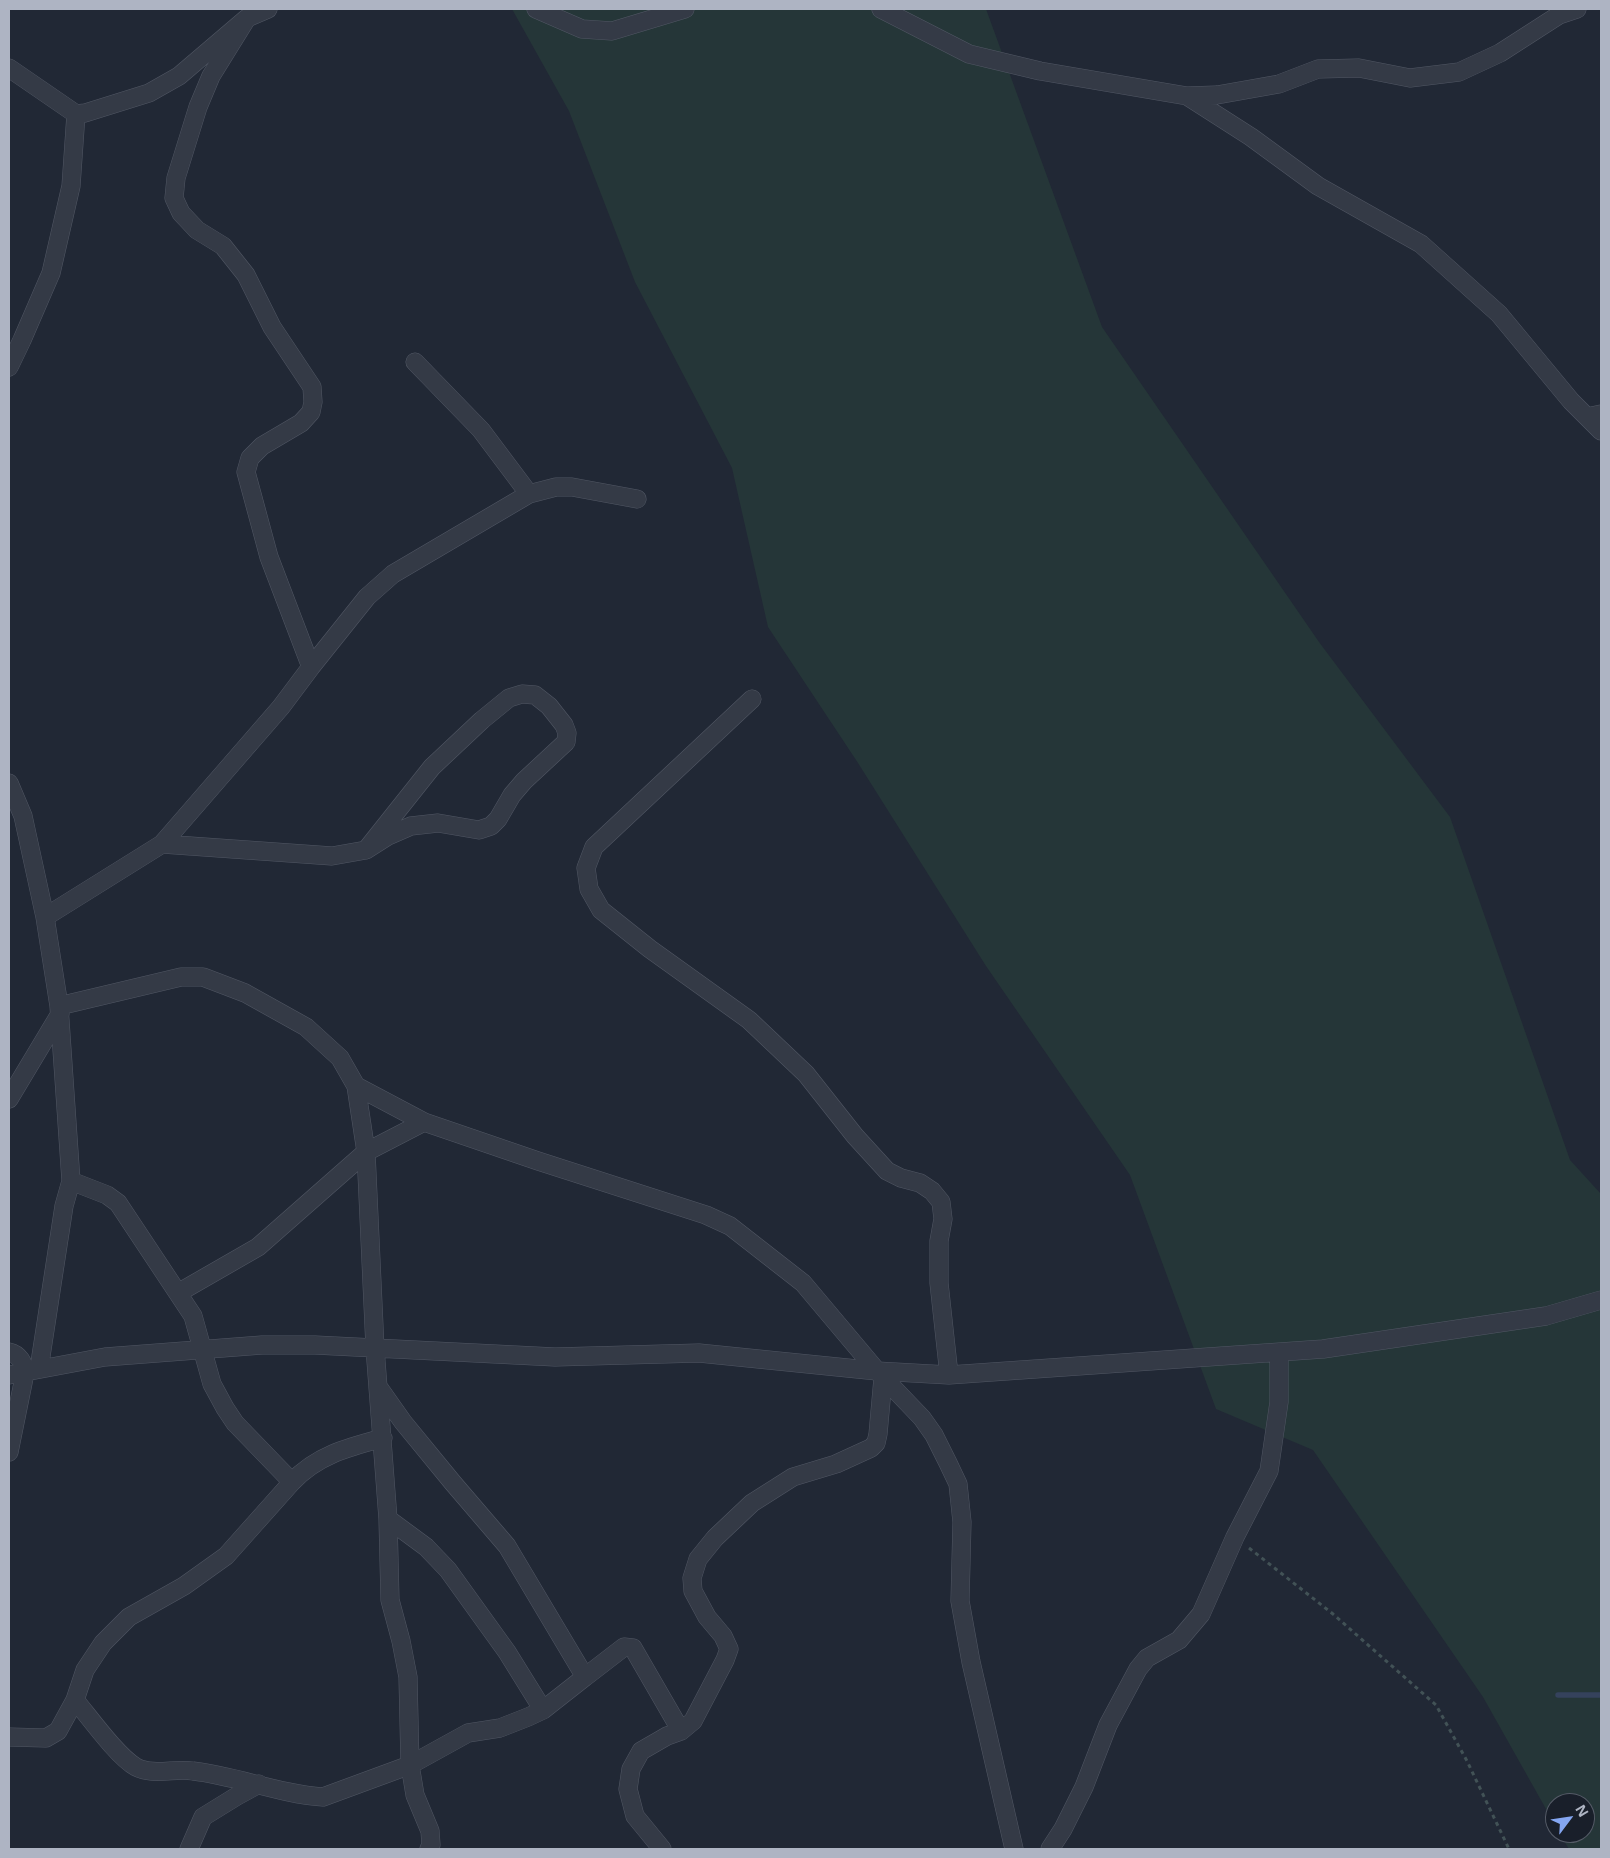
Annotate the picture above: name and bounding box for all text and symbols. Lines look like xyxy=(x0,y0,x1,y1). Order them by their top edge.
north arrow xyxy=(1545,1793,1595,1843)
text: N xyxy=(1571,1801,1594,1820)

